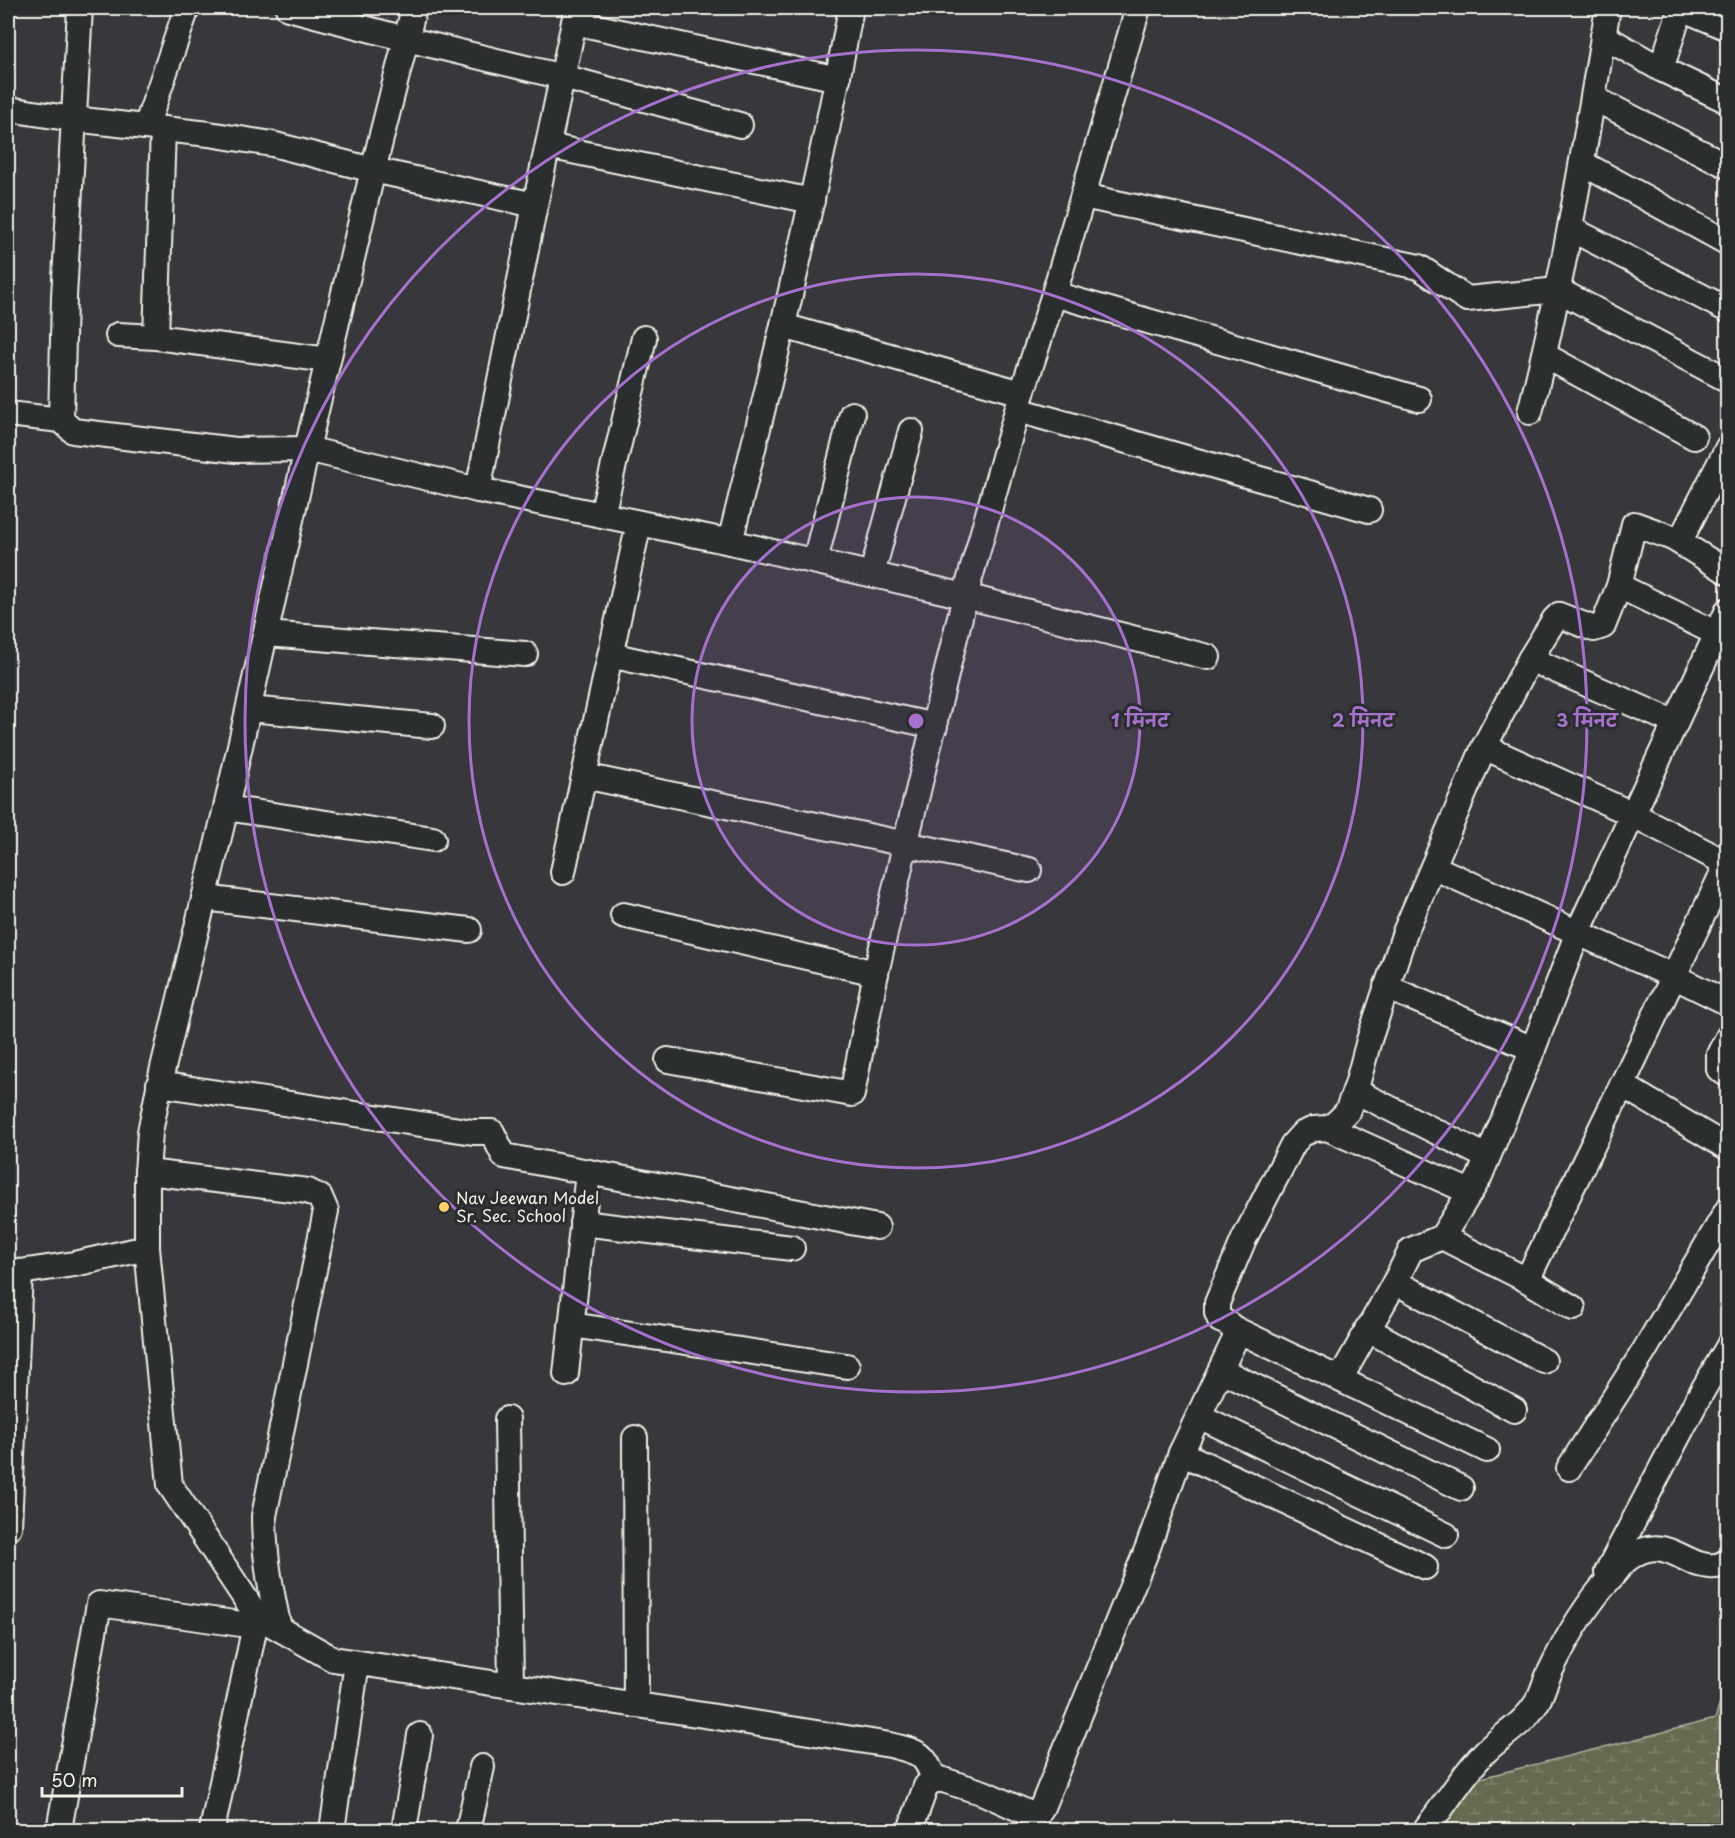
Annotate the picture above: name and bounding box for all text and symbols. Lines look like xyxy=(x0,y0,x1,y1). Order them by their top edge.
text: 1 मिनट xyxy=(1111,706,1171,733)
text: 2 मिनट xyxy=(1332,706,1396,733)
text: 3 मिनट xyxy=(1556,706,1620,733)
centre of rings xyxy=(906,711,926,731)
place label: Nav Jeewan Model Sr. Sec. School xyxy=(456,1185,599,1227)
marker: Nav Jeewan Model Sr. Sec. School xyxy=(437,1200,451,1214)
scale bar xyxy=(42,1760,182,1798)
text: 50 m xyxy=(51,1766,98,1793)

